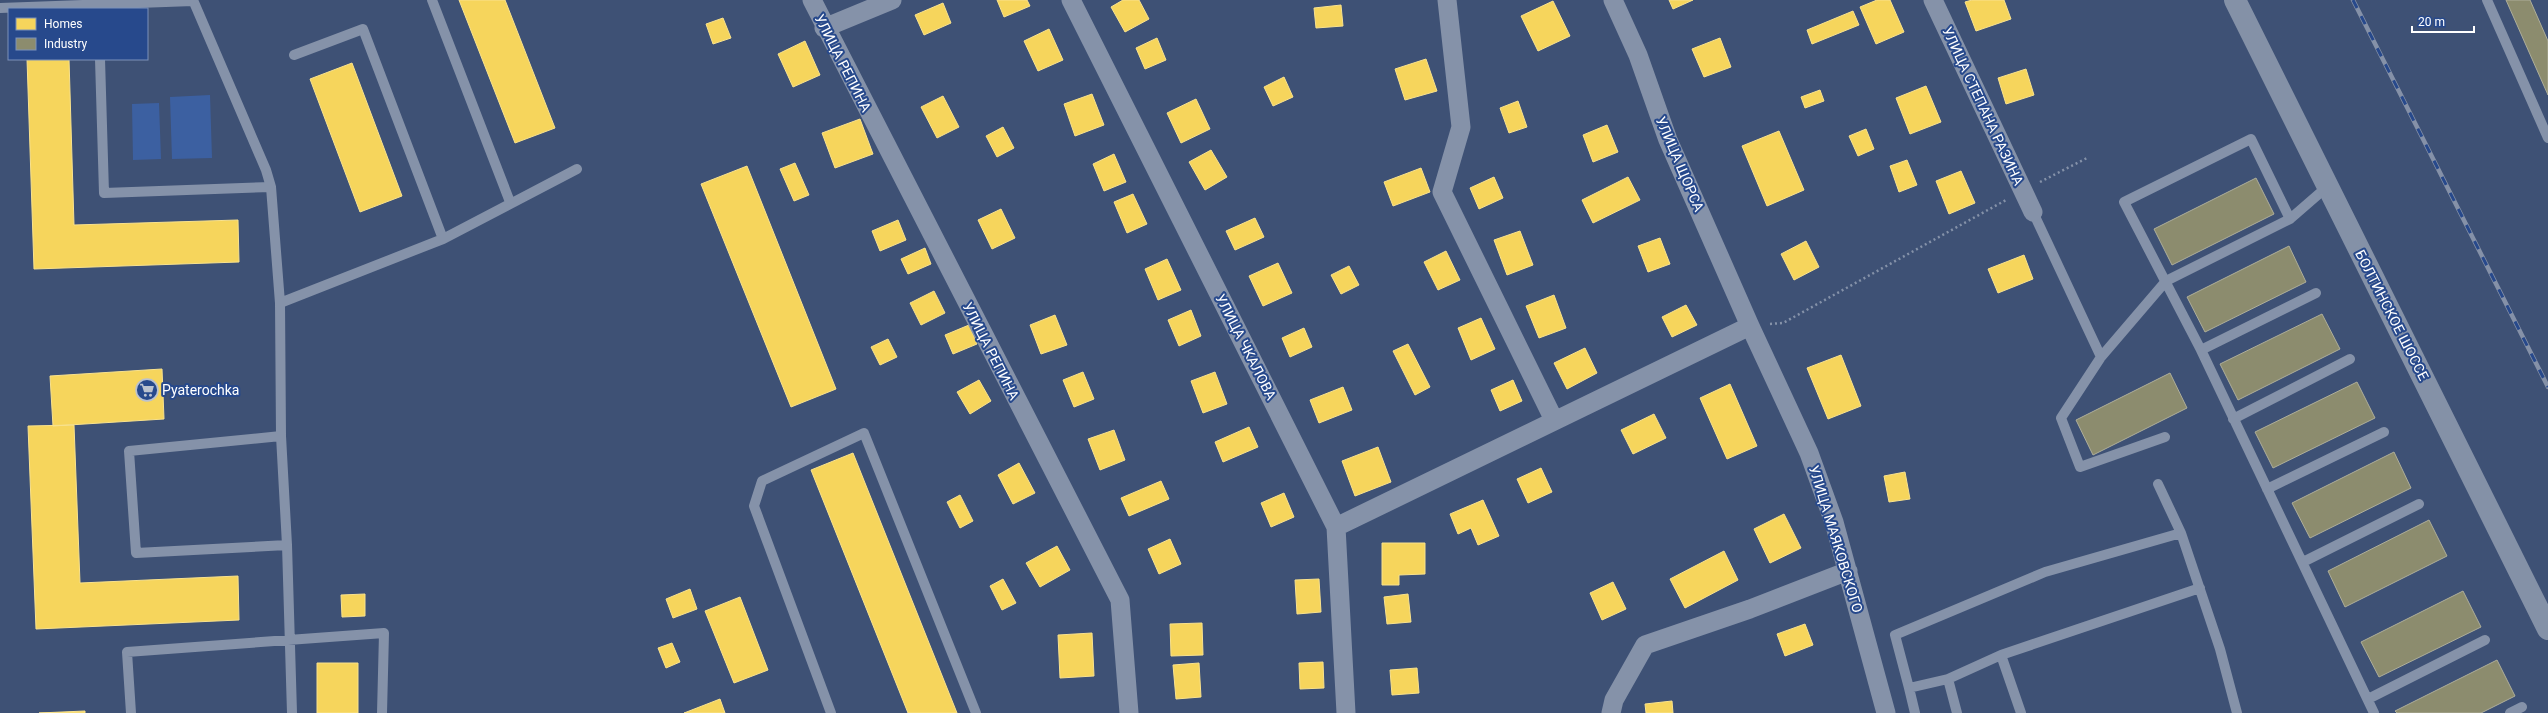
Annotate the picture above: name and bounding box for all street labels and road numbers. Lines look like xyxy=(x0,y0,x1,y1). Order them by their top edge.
street label: УЛИЦА РЕПИНА xyxy=(812,12,874,114)
street label: УЛИЦА СТЕПАНА РАЗИНА xyxy=(1939,24,2027,188)
street label: УЛИЦА ЩОРСА xyxy=(1653,114,1707,214)
street label: БОЛТИНСКОЕ ШОССЕ xyxy=(2352,247,2432,383)
street label: УЛИЦА ЧКАЛОВА xyxy=(1212,291,1280,403)
street label: УЛИЦА РЕПИНА xyxy=(960,300,1022,402)
street label: УЛИЦА МАЯКОВСКОГО xyxy=(1806,463,1866,615)

